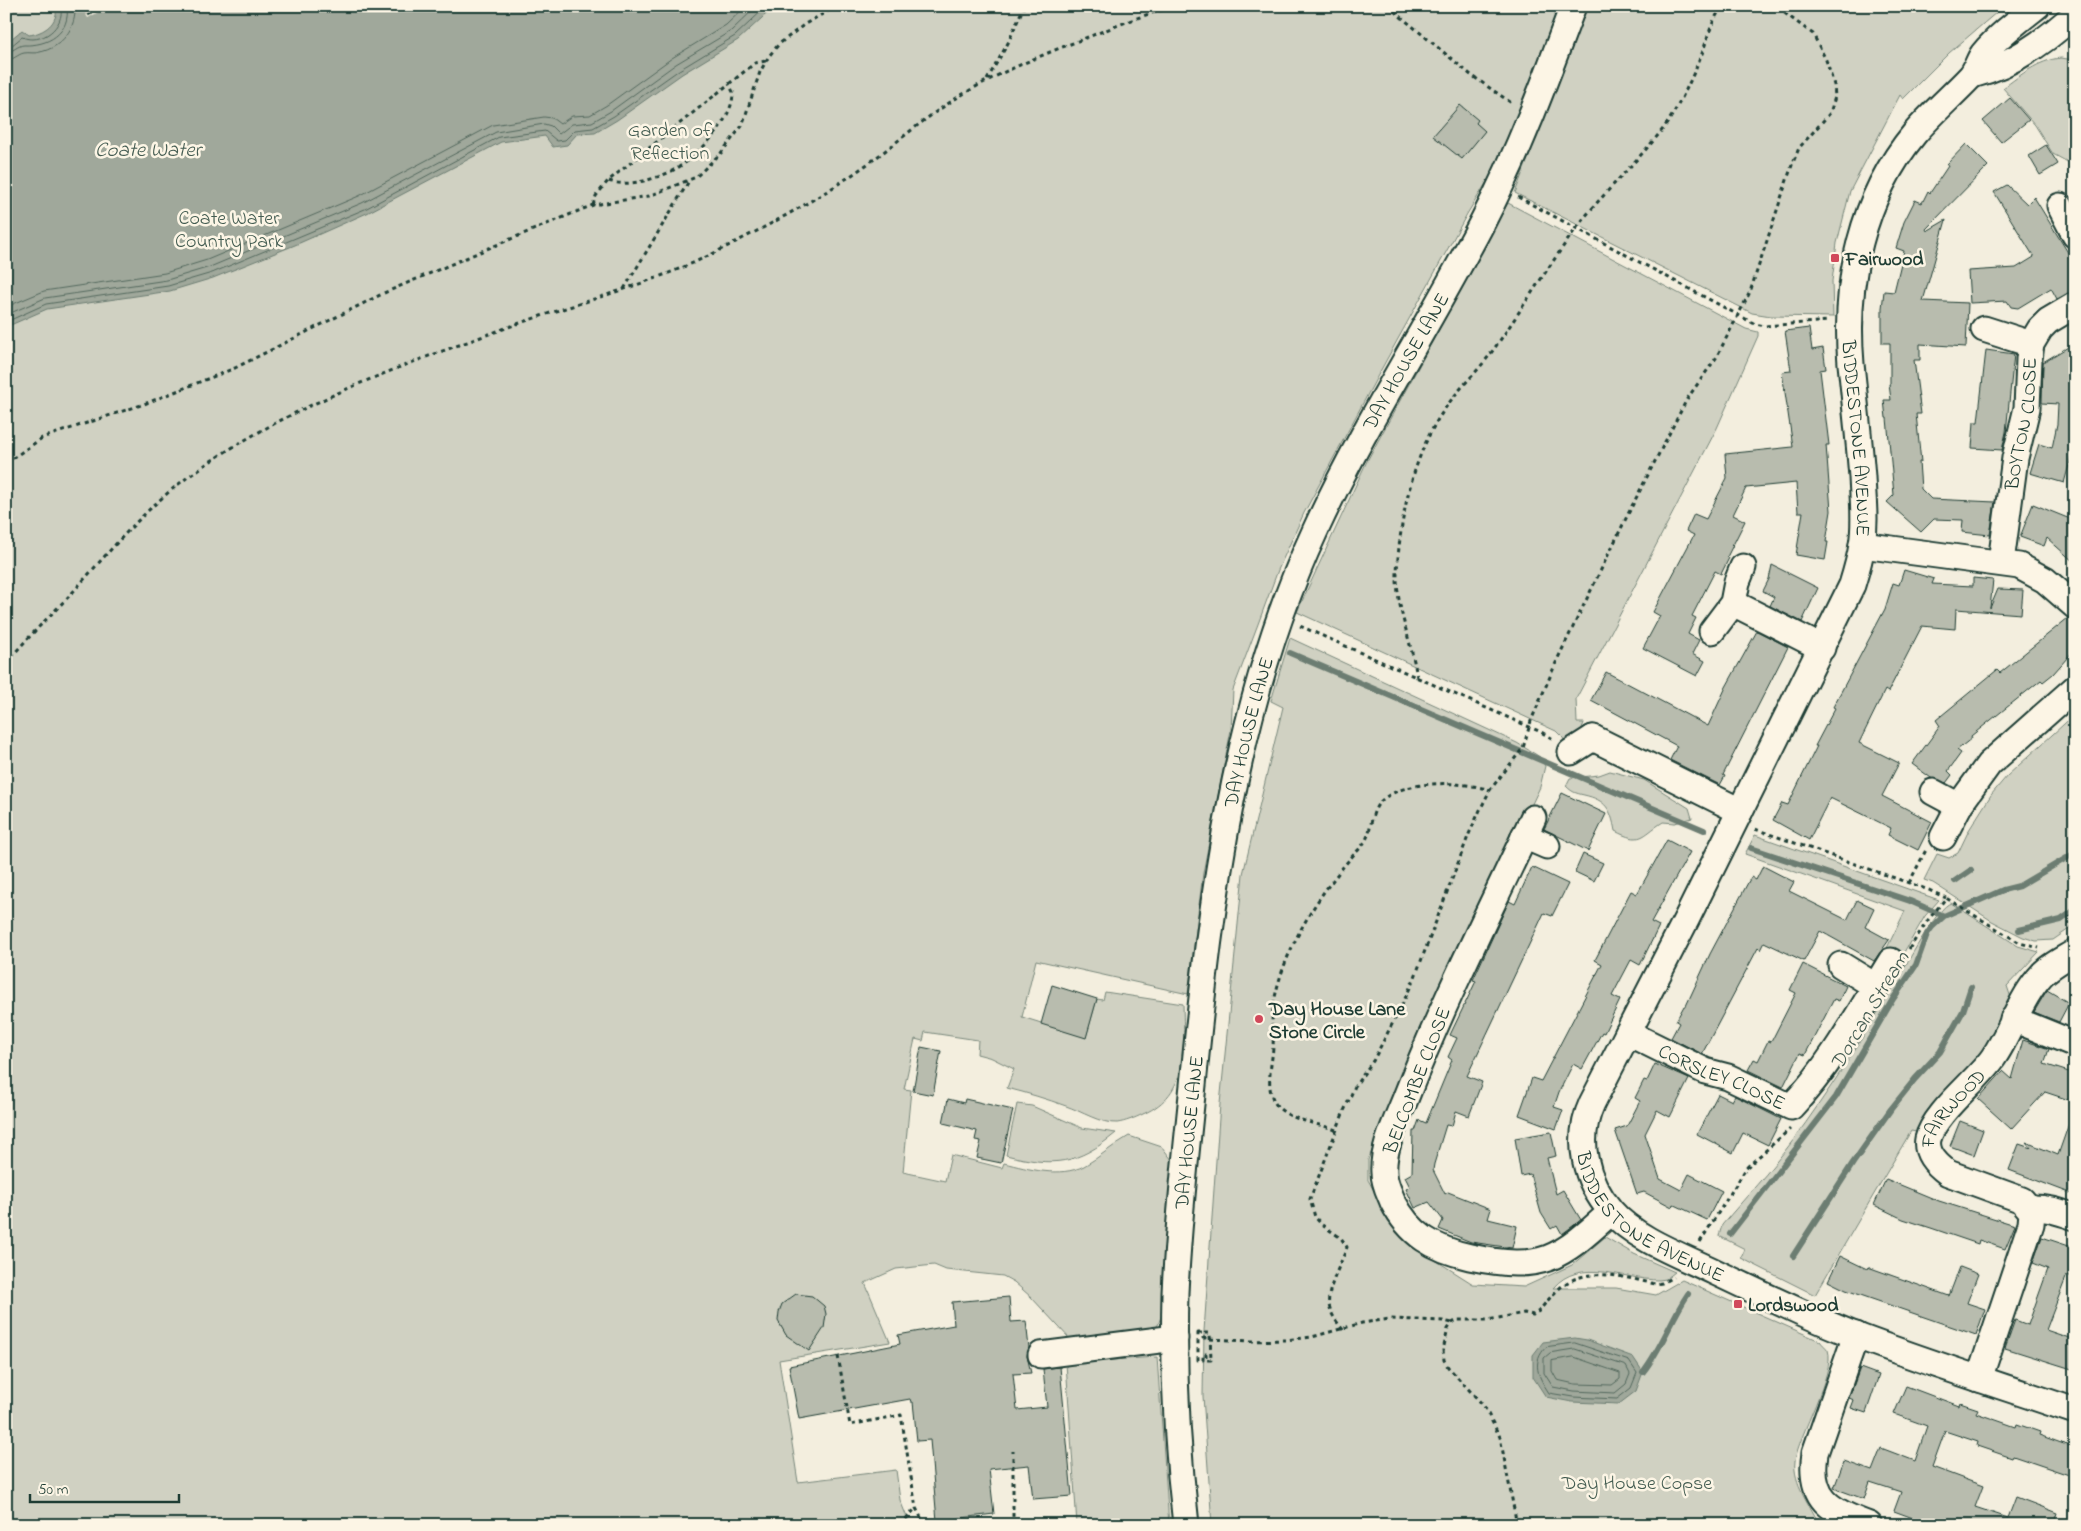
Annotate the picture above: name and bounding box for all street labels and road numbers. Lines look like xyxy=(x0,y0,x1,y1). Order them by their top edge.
street label: DAY HOUSE LANE xyxy=(1356,288,1458,437)
street label: BIDDESTONE AVENUE xyxy=(1833,339,1876,537)
street label: BOYTON CLOSE xyxy=(1999,357,2046,493)
street label: DAY HOUSE LANE xyxy=(1218,654,1283,811)
street label: BELCOMBE CLOSE xyxy=(1377,1003,1460,1160)
street label: CORSLEY CLOSE xyxy=(1653,1038,1790,1119)
street label: DAY HOUSE LANE xyxy=(1169,1054,1213,1211)
street label: FAIRWOOD xyxy=(1915,1064,1994,1150)
street label: BIDDESTONE AVENUE xyxy=(1567,1148,1729,1291)

